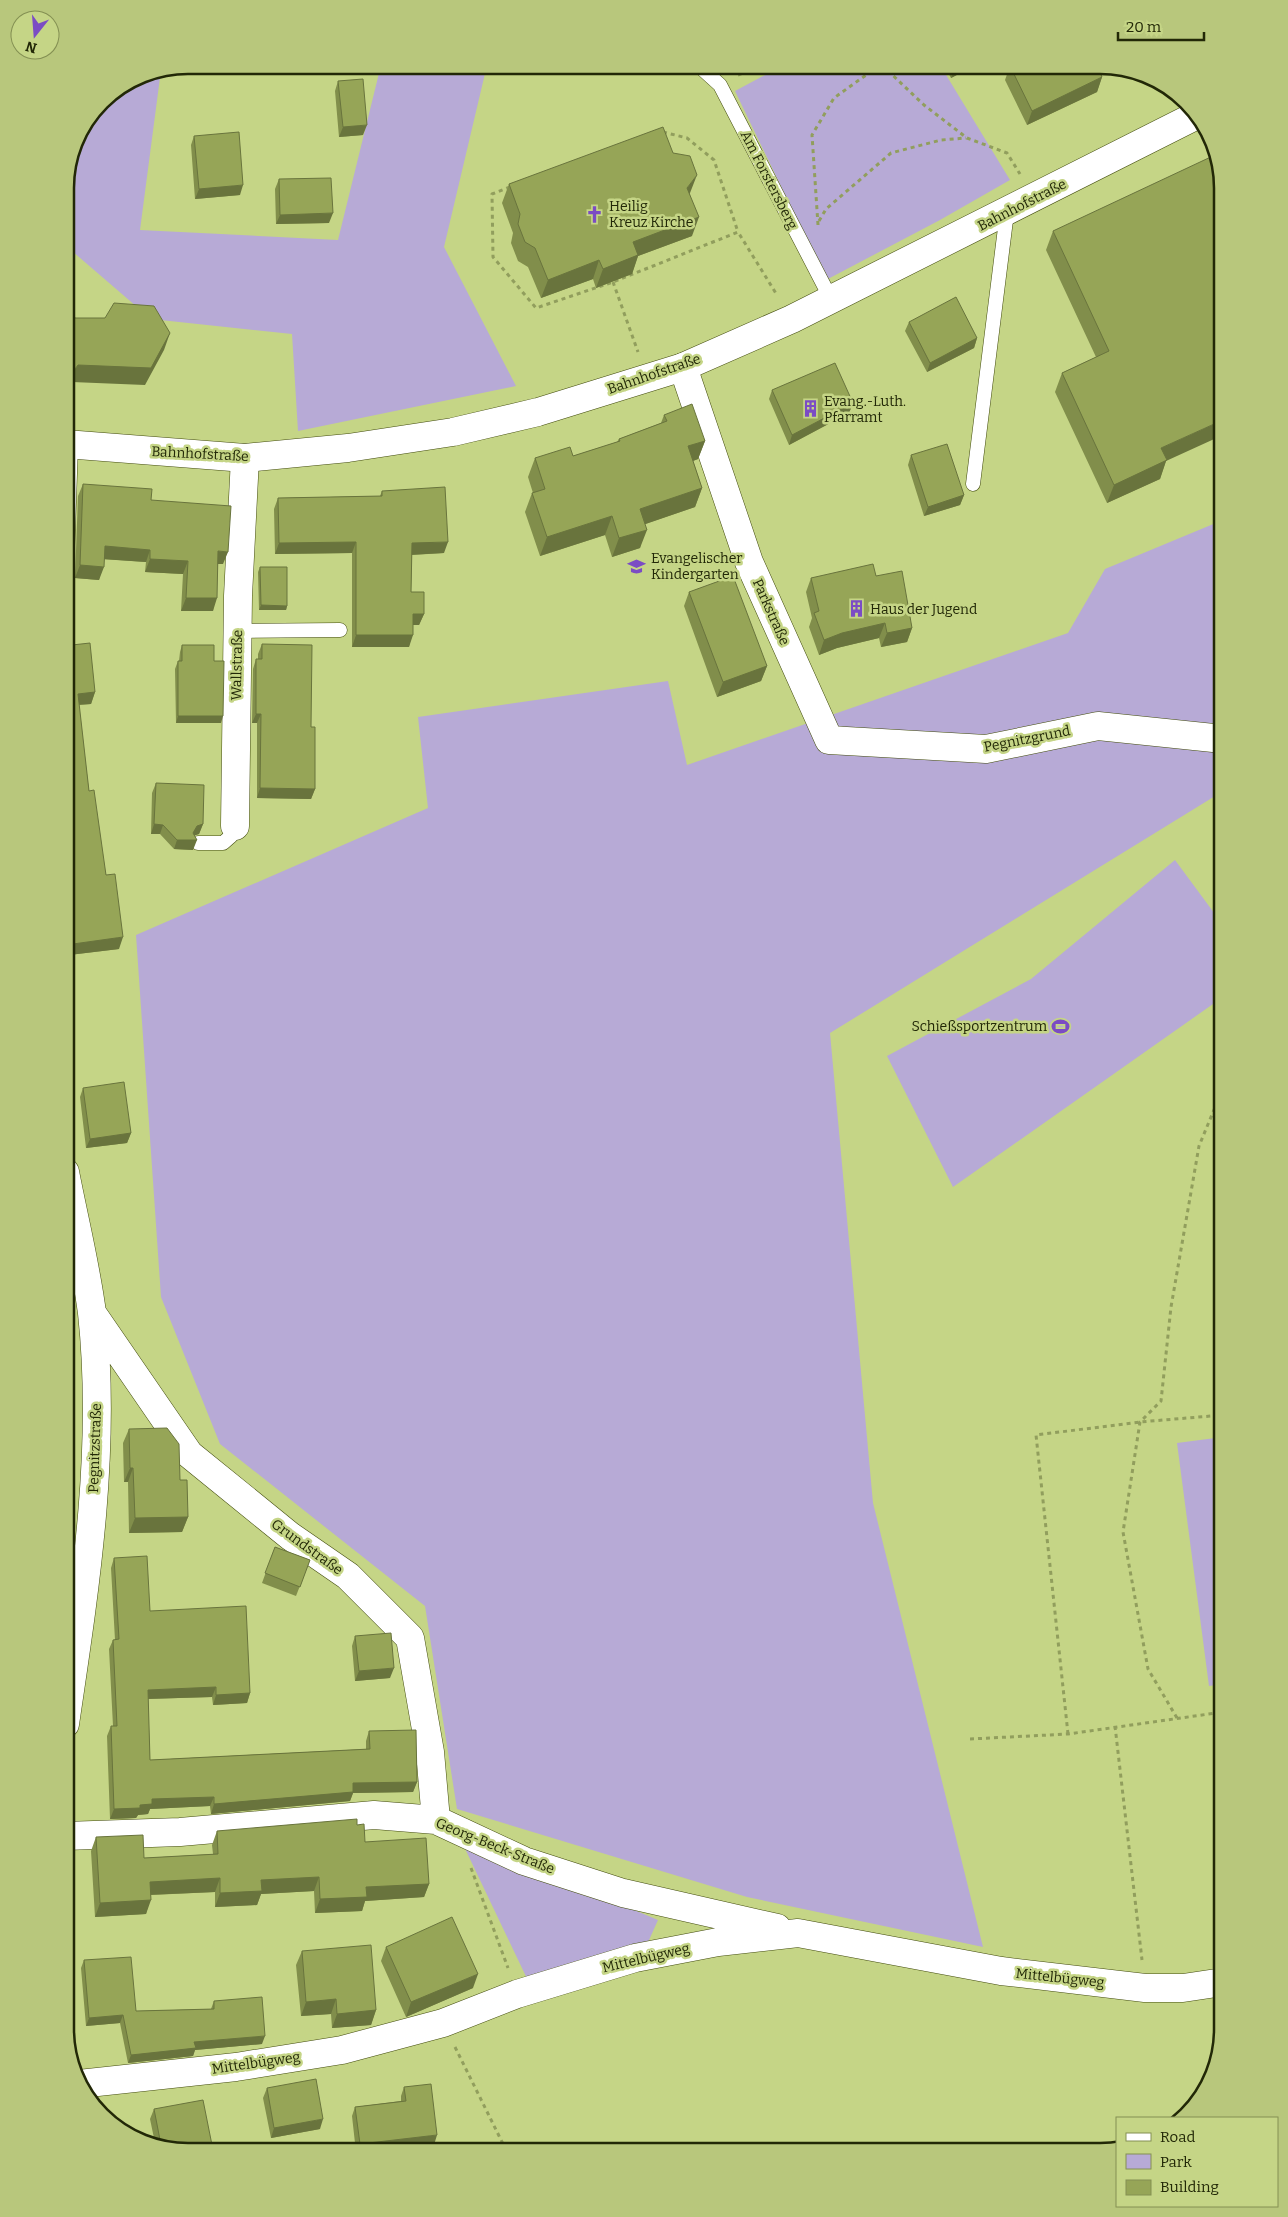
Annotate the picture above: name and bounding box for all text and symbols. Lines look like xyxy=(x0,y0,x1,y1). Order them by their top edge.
north arrow xyxy=(10,10,60,60)
scale bar xyxy=(1118,10,1204,42)
text: 20 m xyxy=(1126,18,1162,36)
text: N xyxy=(24,37,39,57)
street label: Am Forstersberg xyxy=(737,128,801,232)
street label: Bahnhofstraße xyxy=(975,175,1069,235)
place label: Heilig Kreuz Kirche xyxy=(609,198,693,231)
church icon: Heilig Kreuz Kirche xyxy=(585,204,605,224)
street label: Bahnhofstraße xyxy=(605,350,703,398)
place label: Evang.-Luth. Pfarramt xyxy=(824,393,906,426)
building icon: Evang.-Luth. Pfarramt xyxy=(800,399,820,419)
street label: Bahnhofstraße xyxy=(151,443,249,465)
place label: Evangelischer Kindergarten xyxy=(651,550,743,583)
school or university icon: Evangelischer Kindergarten xyxy=(627,556,647,576)
street label: Parkstraße xyxy=(749,576,793,648)
building icon: Haus der Jugend xyxy=(846,599,866,619)
place label: Haus der Jugend xyxy=(870,601,977,618)
street label: Wallstraße xyxy=(228,630,246,700)
street label: Pegnitzgrund xyxy=(982,722,1072,756)
sports icon: Schießsportzentrum xyxy=(1051,1016,1071,1036)
place label: Schießsportzentrum xyxy=(912,1018,1048,1035)
street label: Pegnitzstraße xyxy=(85,1403,105,1493)
street label: Grundstraße xyxy=(268,1515,346,1579)
street label: Georg-Beck-Straße xyxy=(433,1814,557,1878)
street label: Mittelbügweg xyxy=(601,1940,692,1976)
street label: Mittelbügweg xyxy=(1015,1965,1105,1991)
street label: Mittelbügweg xyxy=(211,2048,301,2078)
legend xyxy=(1116,2117,1278,2207)
text: Road xyxy=(1160,2128,1195,2146)
text: Park xyxy=(1160,2153,1192,2171)
text: Building xyxy=(1160,2178,1219,2196)

